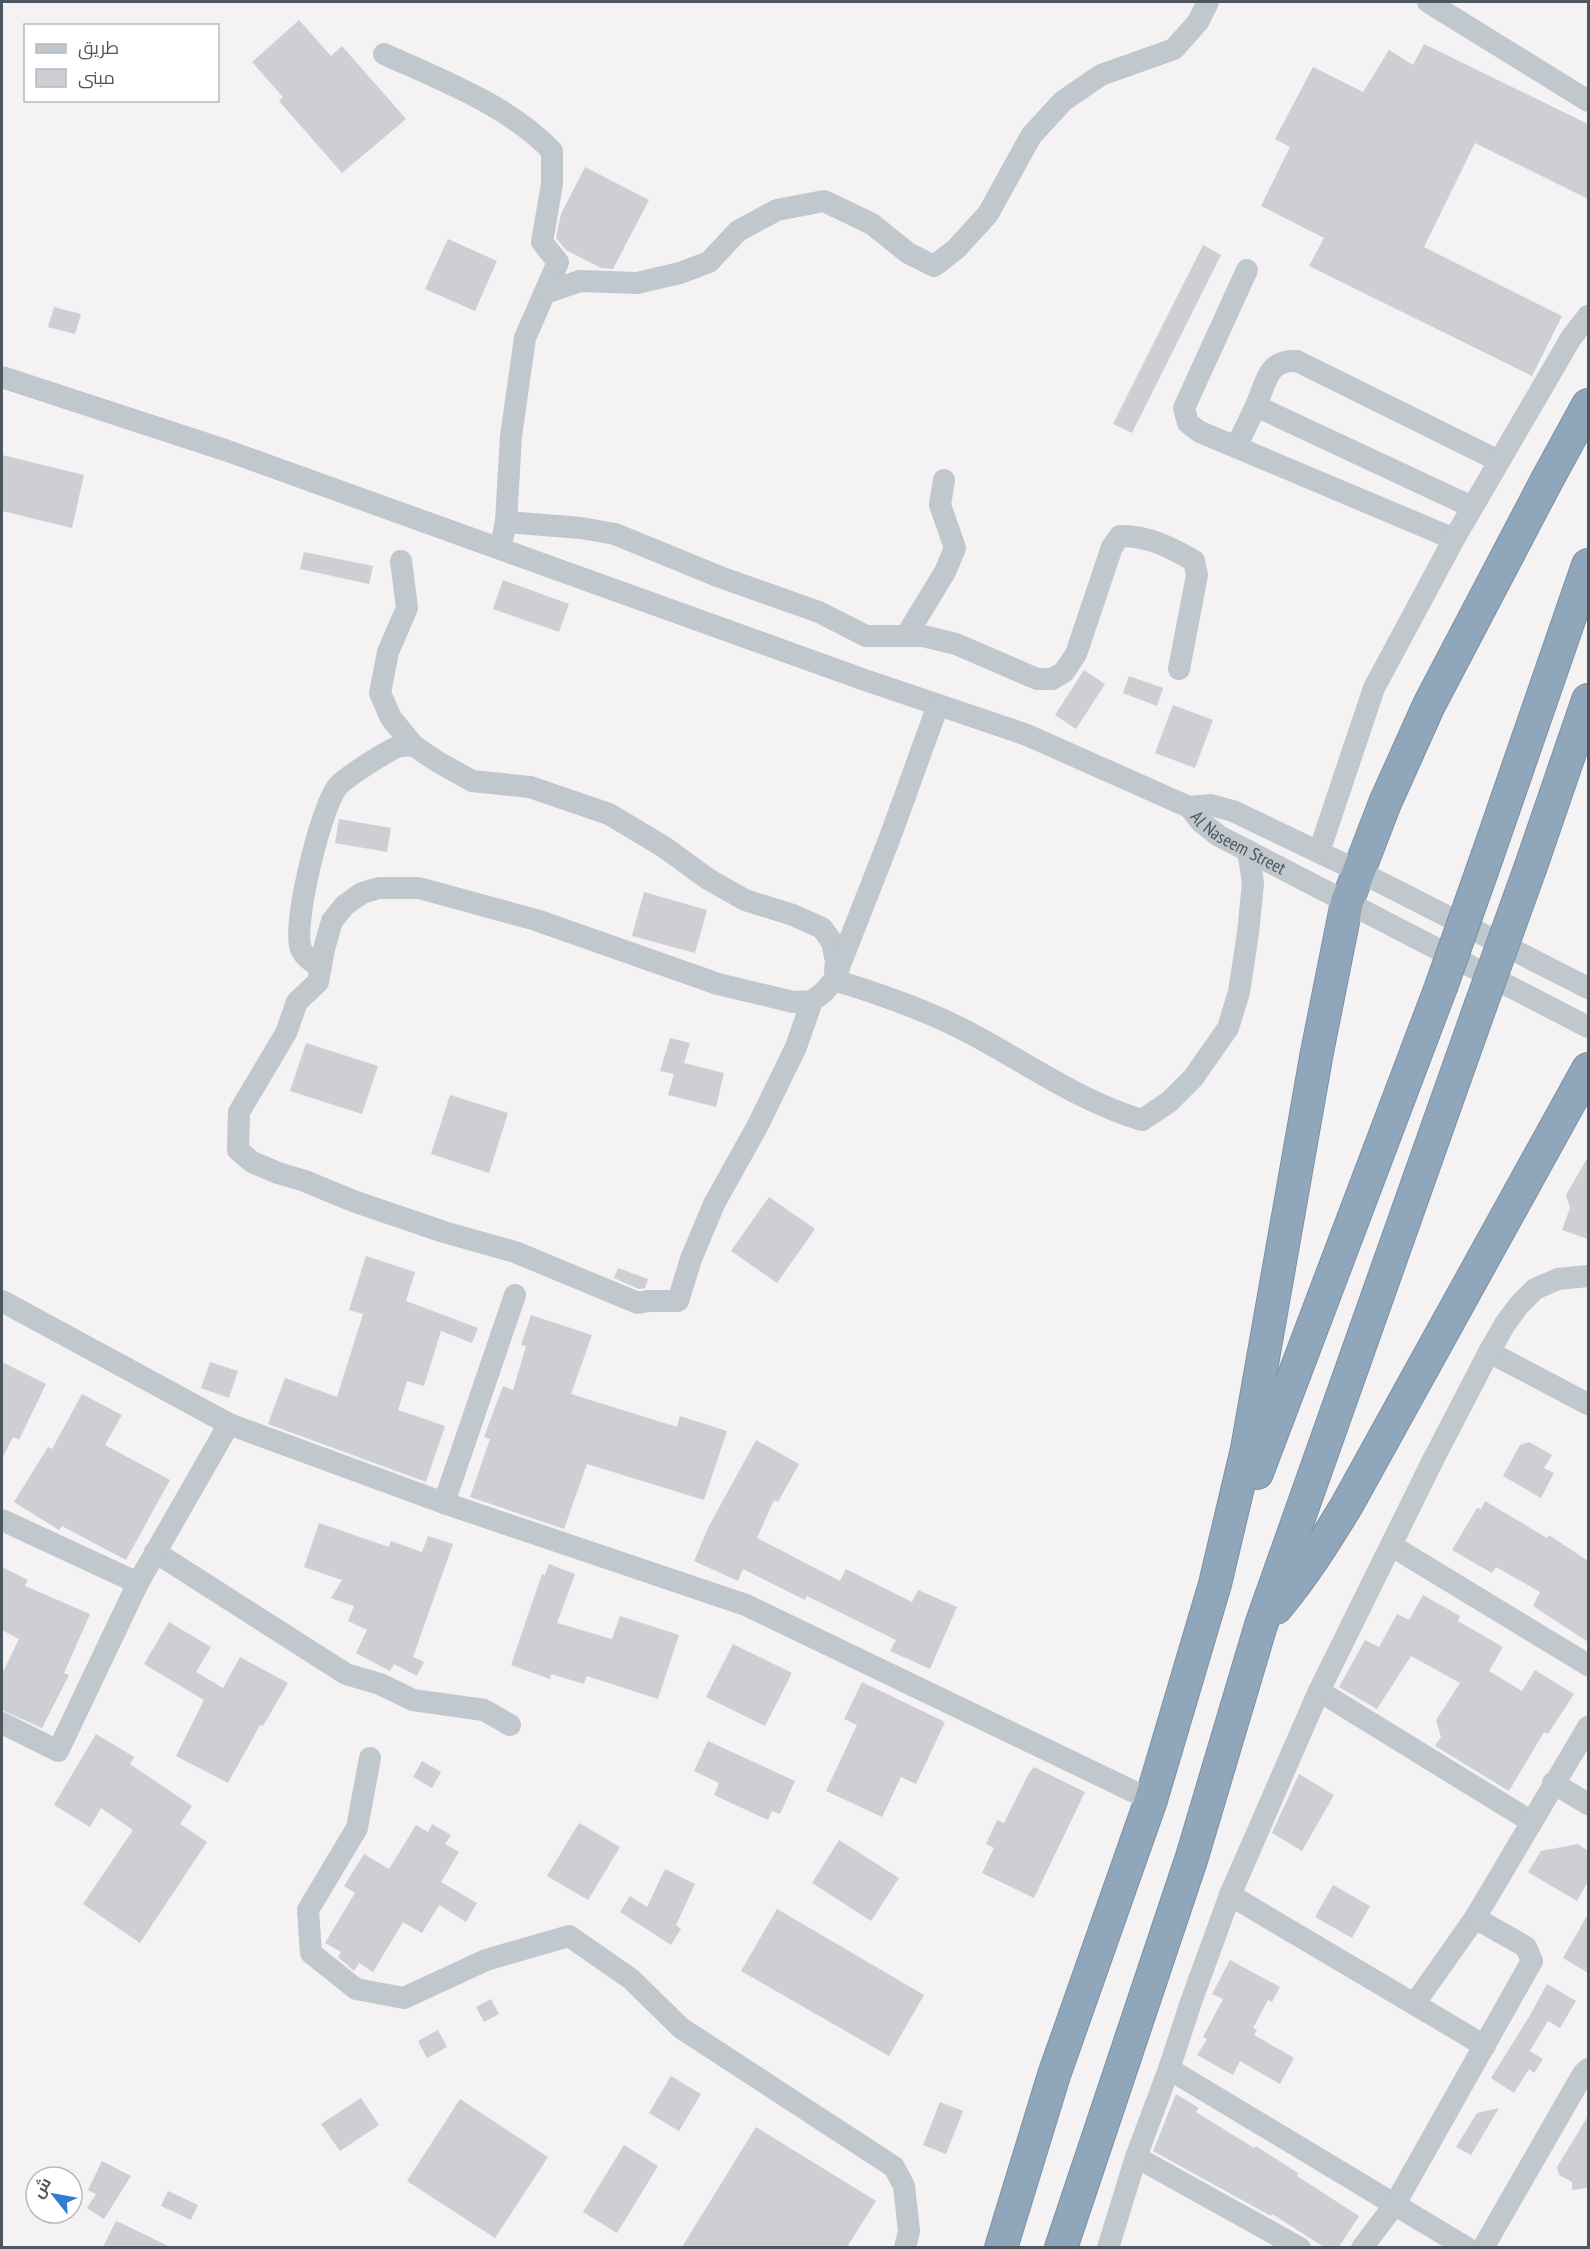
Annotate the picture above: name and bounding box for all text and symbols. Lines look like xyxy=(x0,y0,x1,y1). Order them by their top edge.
legend xyxy=(24,24,219,102)
text: طريق xyxy=(78,36,119,60)
text: مبنى xyxy=(78,66,115,89)
street label: Al Naseem Street xyxy=(1186,806,1290,880)
north arrow xyxy=(24,2165,84,2225)
text: ش xyxy=(27,2173,55,2201)

